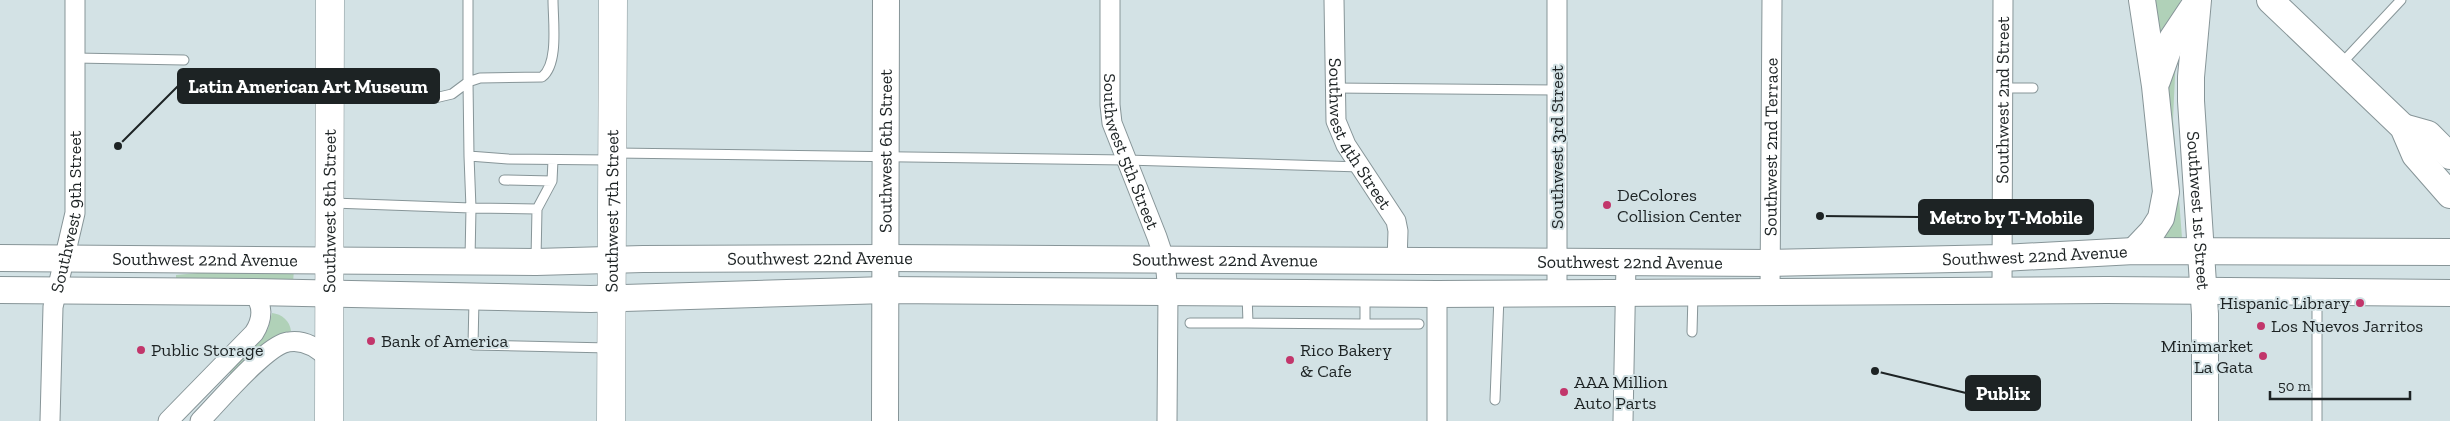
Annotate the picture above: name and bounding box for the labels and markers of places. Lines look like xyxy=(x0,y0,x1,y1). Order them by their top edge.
callout: Latin American Art Museum xyxy=(178,69,439,103)
place label: DeColores Collision Center xyxy=(1617,184,1742,227)
marker: DeColores Collision Center xyxy=(1601,199,1613,211)
callout: Metro by T-Mobile xyxy=(1919,200,2093,234)
place label: Hispanic Library xyxy=(2220,292,2351,314)
marker: Hispanic Library xyxy=(2354,297,2366,309)
place label: Los Nuevos Jarritos xyxy=(2271,315,2423,337)
marker: Los Nuevos Jarritos xyxy=(2255,320,2267,332)
place label: Bank of America xyxy=(381,330,508,352)
marker: Bank of America xyxy=(365,335,377,347)
place label: Minimarket La Gata xyxy=(2161,335,2253,378)
place label: Public Storage xyxy=(151,339,263,361)
place label: Rico Bakery & Cafe xyxy=(1300,339,1392,382)
marker: Public Storage xyxy=(135,344,147,356)
marker: Minimarket La Gata xyxy=(2257,350,2269,362)
marker: Rico Bakery & Cafe xyxy=(1284,354,1296,366)
place label: AAA Million Auto Parts xyxy=(1574,371,1668,414)
callout: Publix xyxy=(1966,376,2040,410)
marker: AAA Million Auto Parts xyxy=(1558,386,1570,398)

